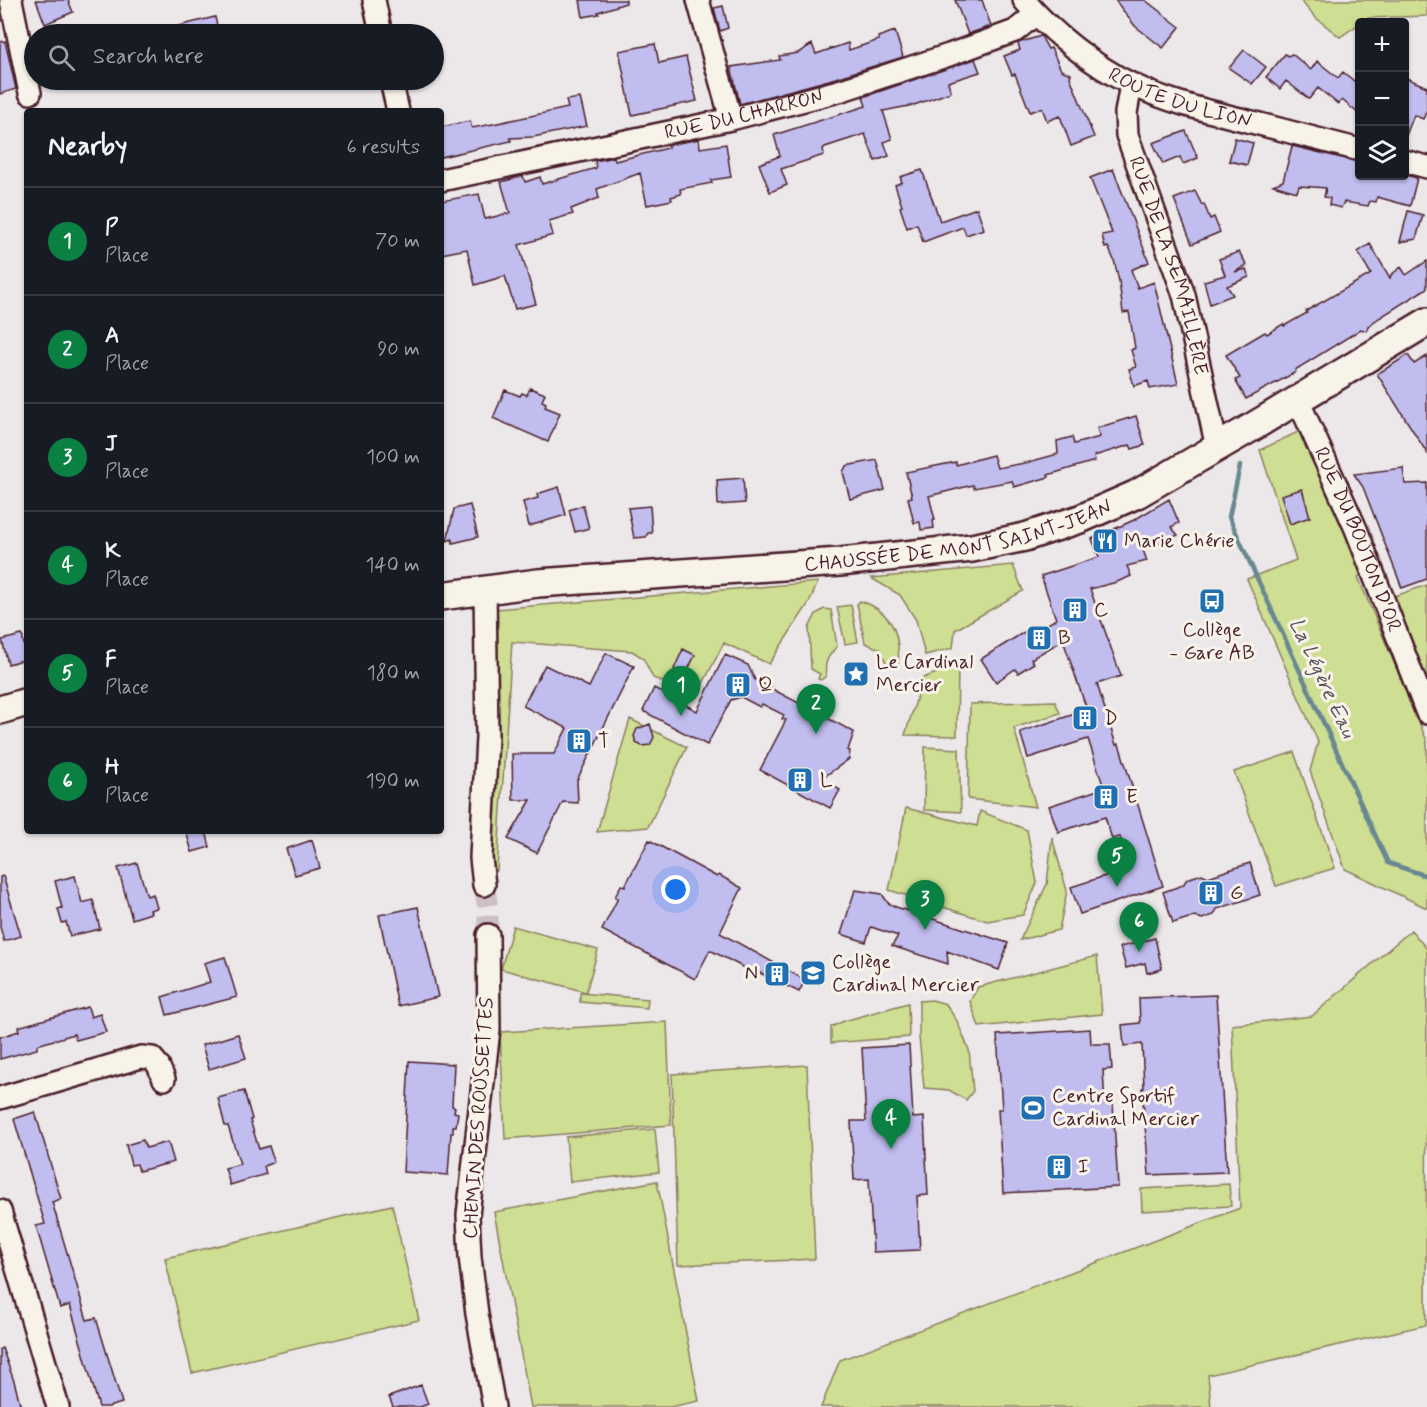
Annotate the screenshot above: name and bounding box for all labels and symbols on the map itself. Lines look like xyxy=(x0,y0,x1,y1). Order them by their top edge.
street label: ROUTE DU LION xyxy=(1103,61,1255,135)
street label: RUE DU CHARRON xyxy=(662,82,826,146)
street label: RUE DE LA SEMAILLÈRE xyxy=(1122,153,1214,378)
street label: RUE DU BOUTON D'OR xyxy=(1307,443,1408,636)
street label: CHAUSSÉE DE MONT SAINT-JEAN xyxy=(803,493,1116,578)
restaurant icon: Marie Chérie xyxy=(1090,526,1120,556)
place label: Marie Chérie xyxy=(1124,528,1235,555)
bus stop icon: Collège - Gare AB xyxy=(1197,586,1227,616)
building icon: C xyxy=(1060,595,1090,625)
place label: C xyxy=(1094,597,1108,624)
water label: La Légère Eau xyxy=(1282,613,1363,744)
place label: Collège - Gare AB xyxy=(1169,617,1255,667)
building icon: B xyxy=(1024,623,1054,653)
place label: B xyxy=(1058,625,1071,652)
place label: Le Cardinal Mercier xyxy=(876,649,973,699)
place icon: Le Cardinal Mercier xyxy=(841,659,871,689)
pin: 1 xyxy=(662,666,700,716)
building icon: Q xyxy=(723,670,753,700)
place label: Q xyxy=(758,672,773,699)
pin: 2 xyxy=(796,684,836,734)
building icon: D xyxy=(1070,703,1100,733)
place label: D xyxy=(1104,705,1118,732)
building icon: T xyxy=(564,726,594,756)
place label: T xyxy=(598,728,610,755)
building icon: L xyxy=(785,765,815,795)
place label: L xyxy=(820,767,833,794)
building icon: E xyxy=(1091,782,1121,812)
place label: E xyxy=(1126,784,1138,811)
pin: 5 xyxy=(1098,838,1136,887)
your location xyxy=(661,875,690,904)
building icon: G xyxy=(1196,878,1226,908)
pin: 3 xyxy=(906,880,944,930)
place label: G xyxy=(1230,880,1243,907)
pin: 6 xyxy=(1120,902,1158,952)
place label: Collège Cardinal Mercier xyxy=(832,949,980,999)
school or university icon: Collège Cardinal Mercier xyxy=(798,958,828,988)
building icon: N xyxy=(762,959,792,989)
place label: N xyxy=(745,961,758,988)
street label: CHEMIN DES ROUSSETTES xyxy=(457,996,501,1240)
place label: Centre Sportif Cardinal Mercier xyxy=(1052,1083,1200,1133)
sports icon: Centre Sportif Cardinal Mercier xyxy=(1018,1093,1048,1123)
pin: 4 xyxy=(872,1100,910,1149)
building icon: I xyxy=(1044,1152,1074,1182)
place label: I xyxy=(1078,1154,1089,1181)

